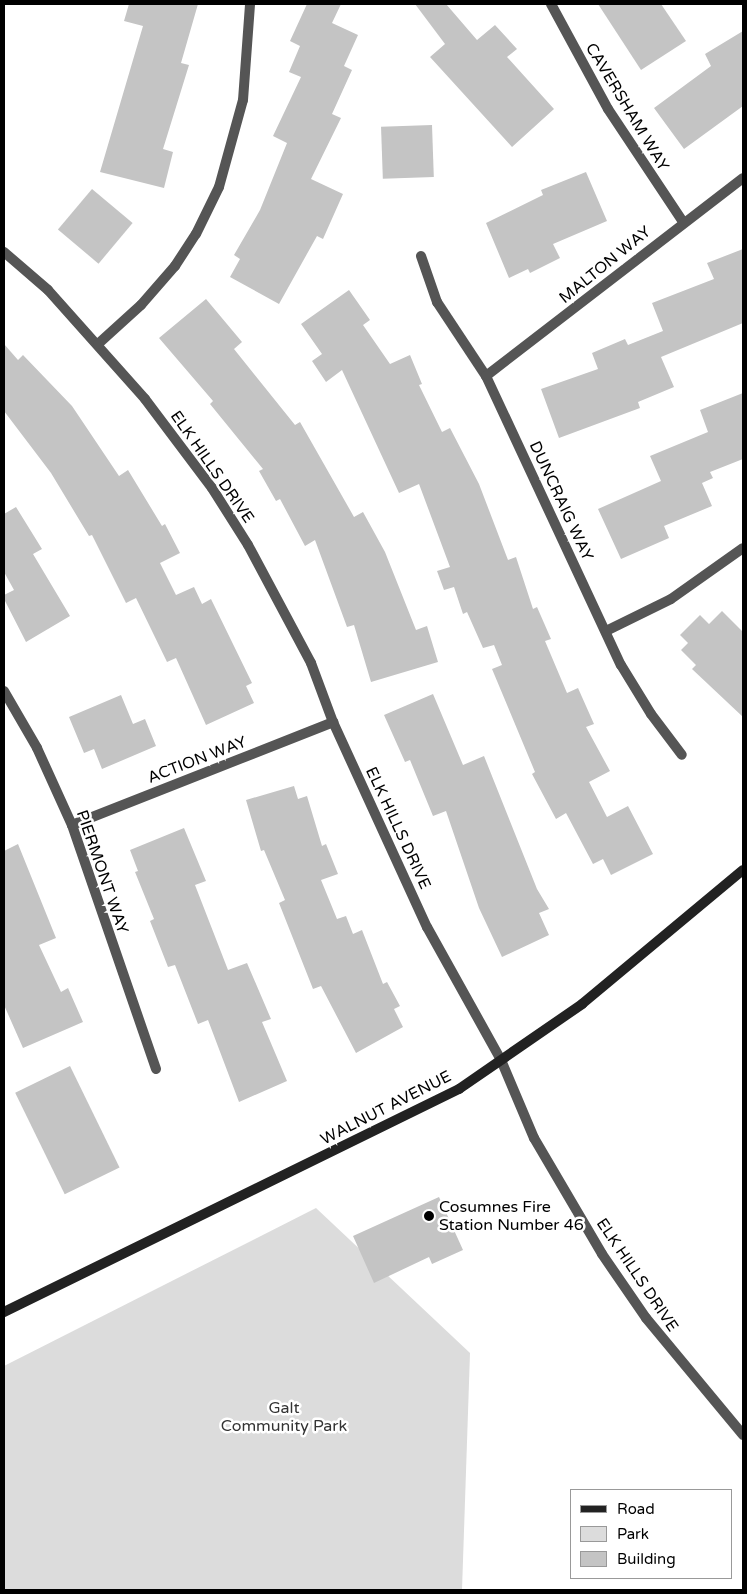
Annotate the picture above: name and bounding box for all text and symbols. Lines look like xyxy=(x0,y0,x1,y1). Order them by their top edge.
street label: CAVERSHAM WAY xyxy=(581,40,673,174)
street label: MALTON WAY xyxy=(555,222,655,308)
street label: ELK HILLS DRIVE xyxy=(166,407,258,527)
street label: DUNCRAIG WAY xyxy=(525,438,597,564)
street label: ACTION WAY xyxy=(145,732,249,788)
street label: ELK HILLS DRIVE xyxy=(361,764,435,892)
street label: PIERMONT WAY xyxy=(72,808,132,936)
street label: WALNUT AVENUE xyxy=(318,1067,454,1149)
place label: Cosumnes Fire Station Number 46 xyxy=(439,1197,584,1235)
marker: Cosumnes Fire Station Number 46 xyxy=(423,1210,435,1222)
street label: ELK HILLS DRIVE xyxy=(592,1215,682,1335)
park label: Galt Community Park xyxy=(221,1398,347,1436)
legend xyxy=(570,1489,732,1579)
text: Road xyxy=(617,1500,655,1518)
text: Park xyxy=(617,1525,649,1543)
text: Building xyxy=(617,1550,676,1568)

